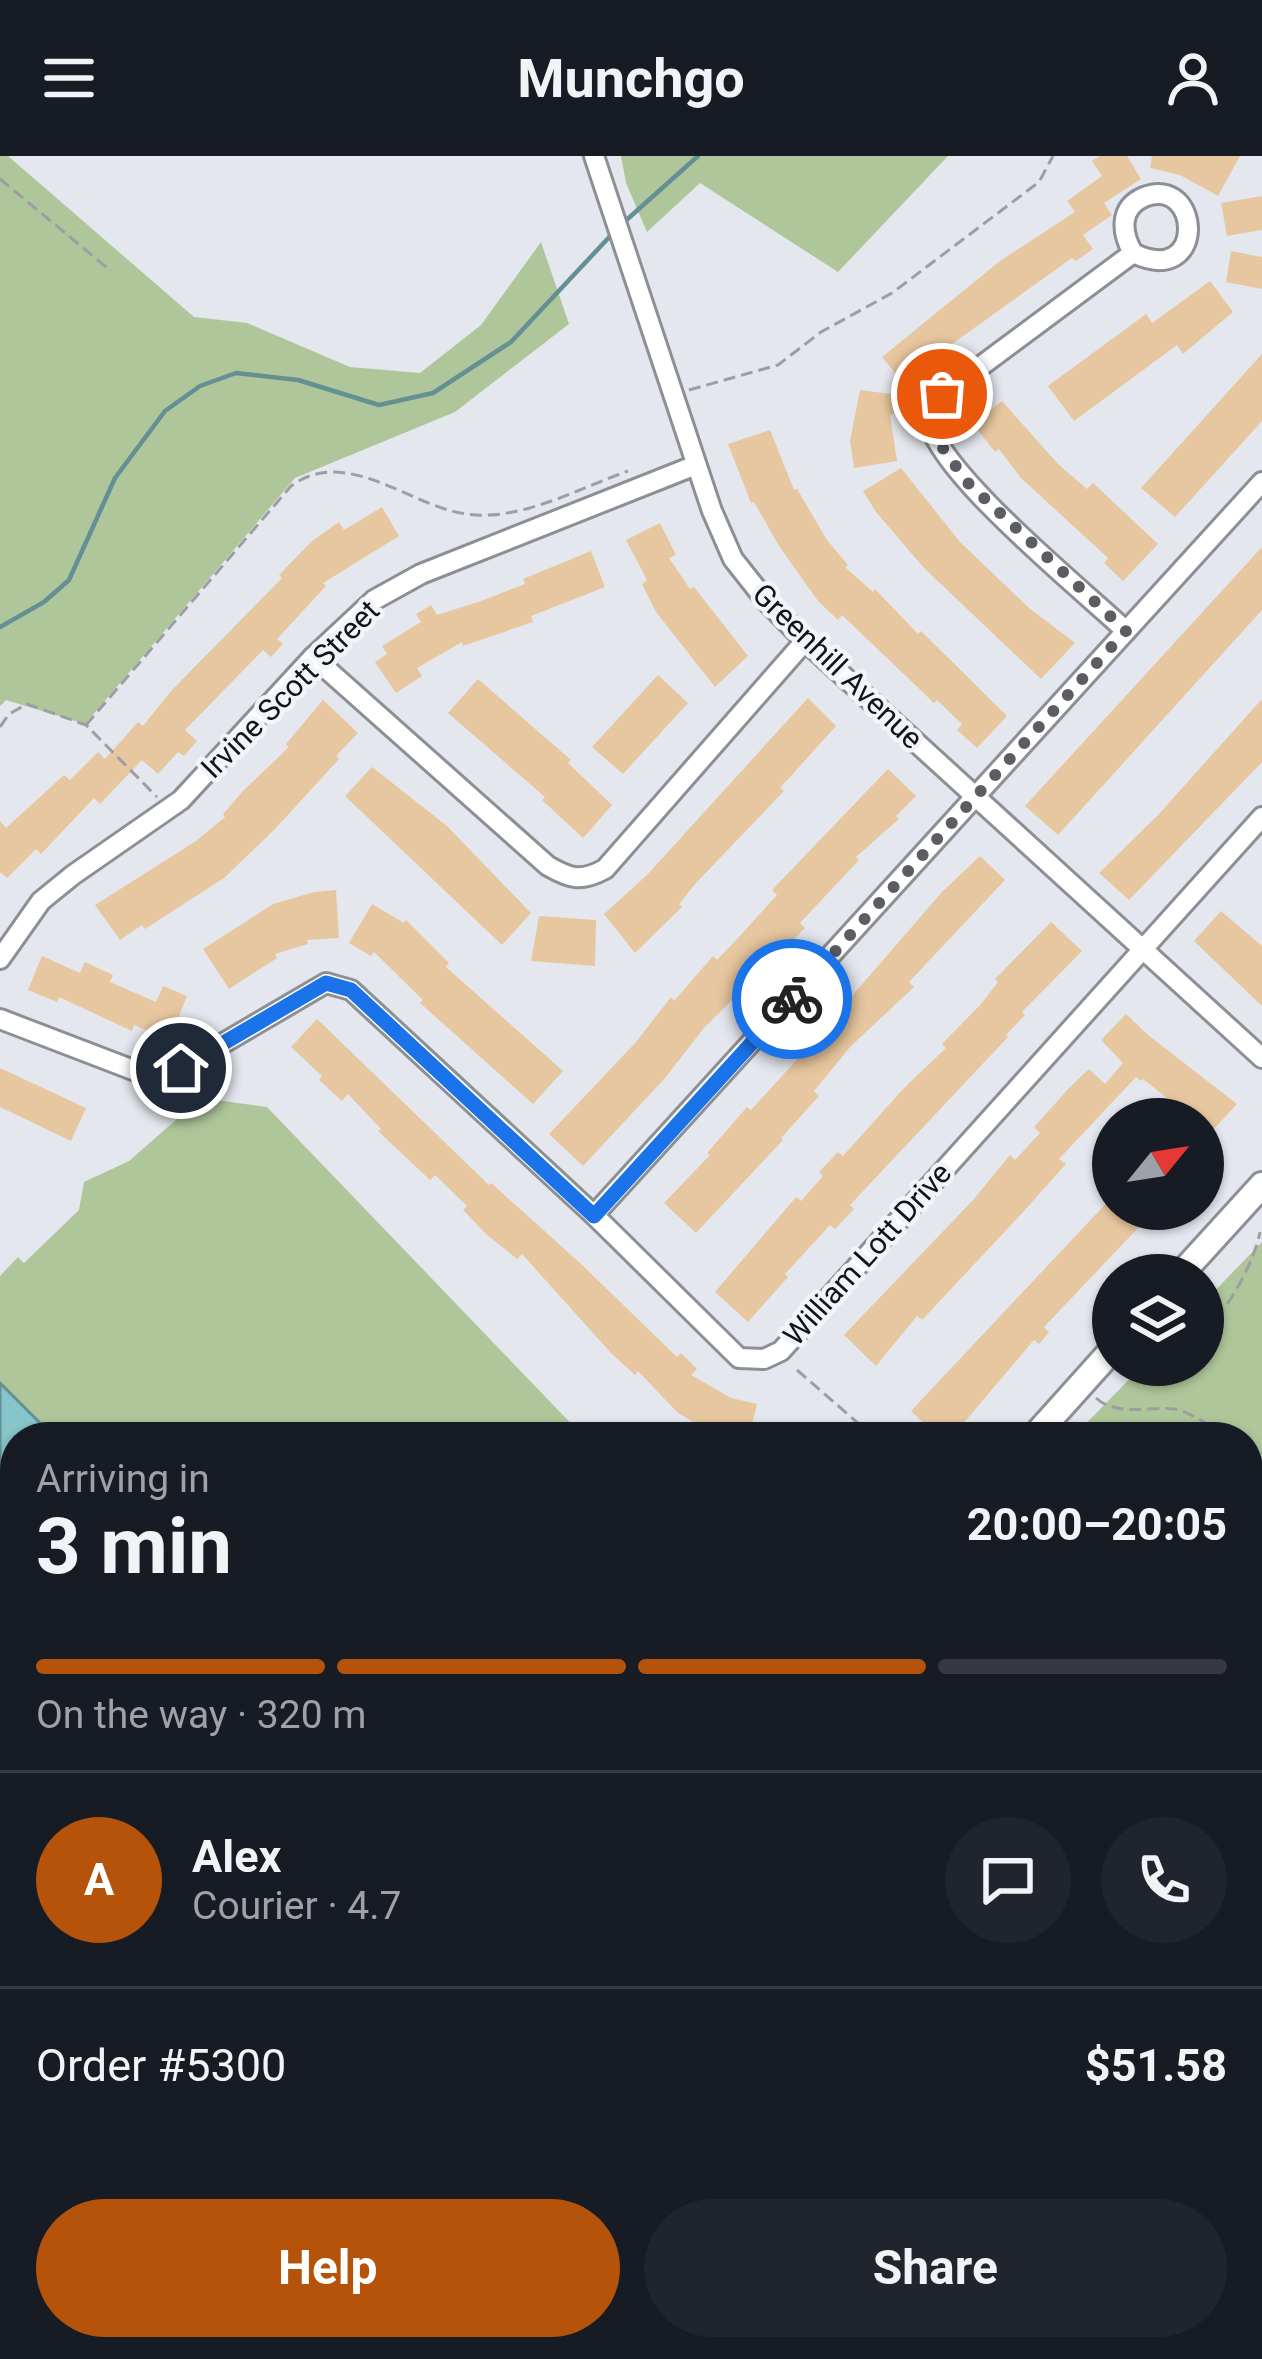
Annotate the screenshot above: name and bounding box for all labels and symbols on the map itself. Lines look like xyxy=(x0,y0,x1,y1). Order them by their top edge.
pin xyxy=(891,343,993,445)
street label: Greenhill Avenue xyxy=(746,576,930,756)
street label: Irvine Scott Street xyxy=(194,593,386,785)
courier xyxy=(732,939,852,1059)
pin xyxy=(130,1017,232,1119)
north arrow xyxy=(1092,1098,1224,1230)
street label: William Lott Drive xyxy=(776,1155,958,1353)

